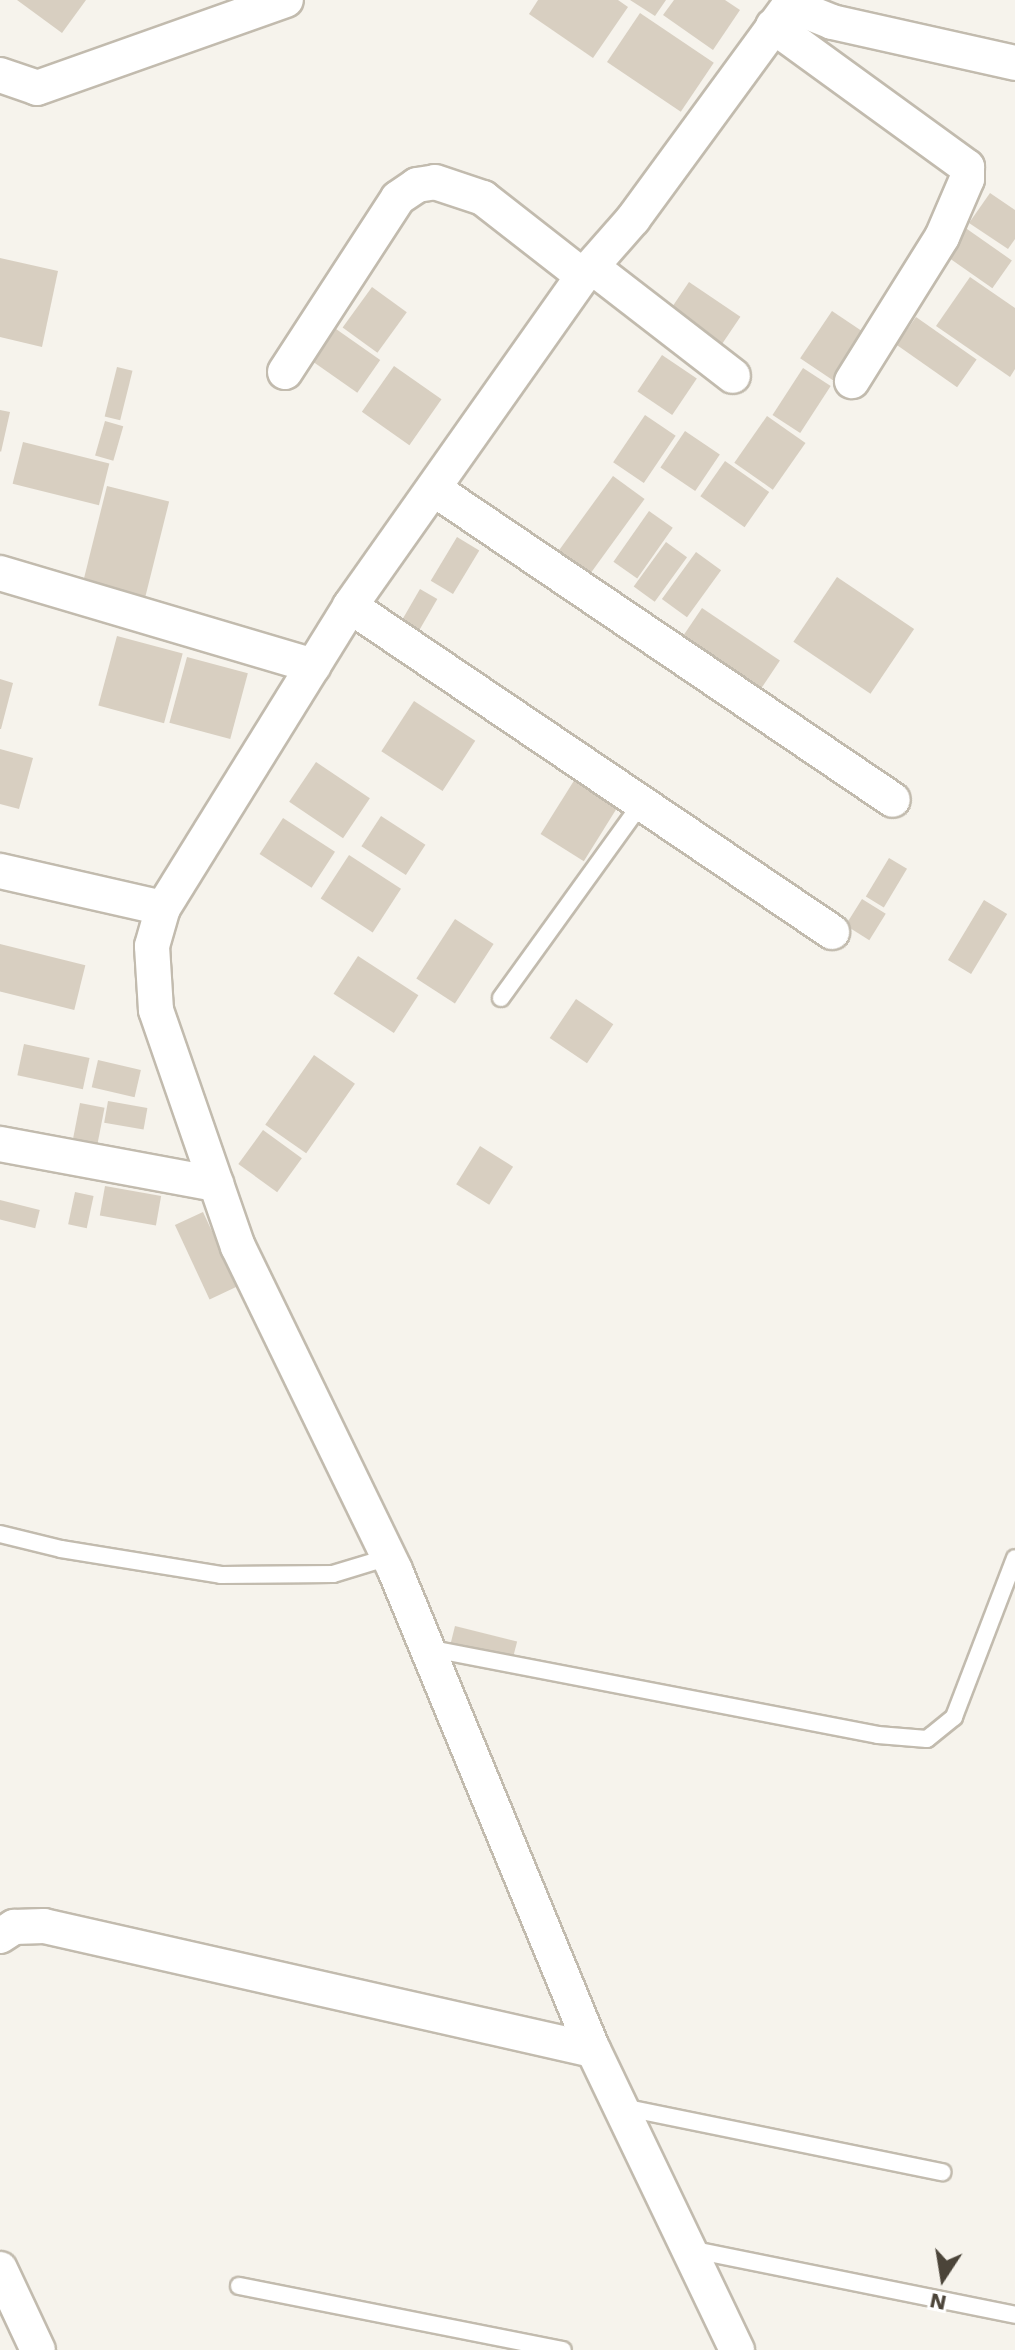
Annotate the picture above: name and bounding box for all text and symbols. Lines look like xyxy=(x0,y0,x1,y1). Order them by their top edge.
north arrow xyxy=(903,2238,983,2318)
text: N xyxy=(927,2288,948,2316)

